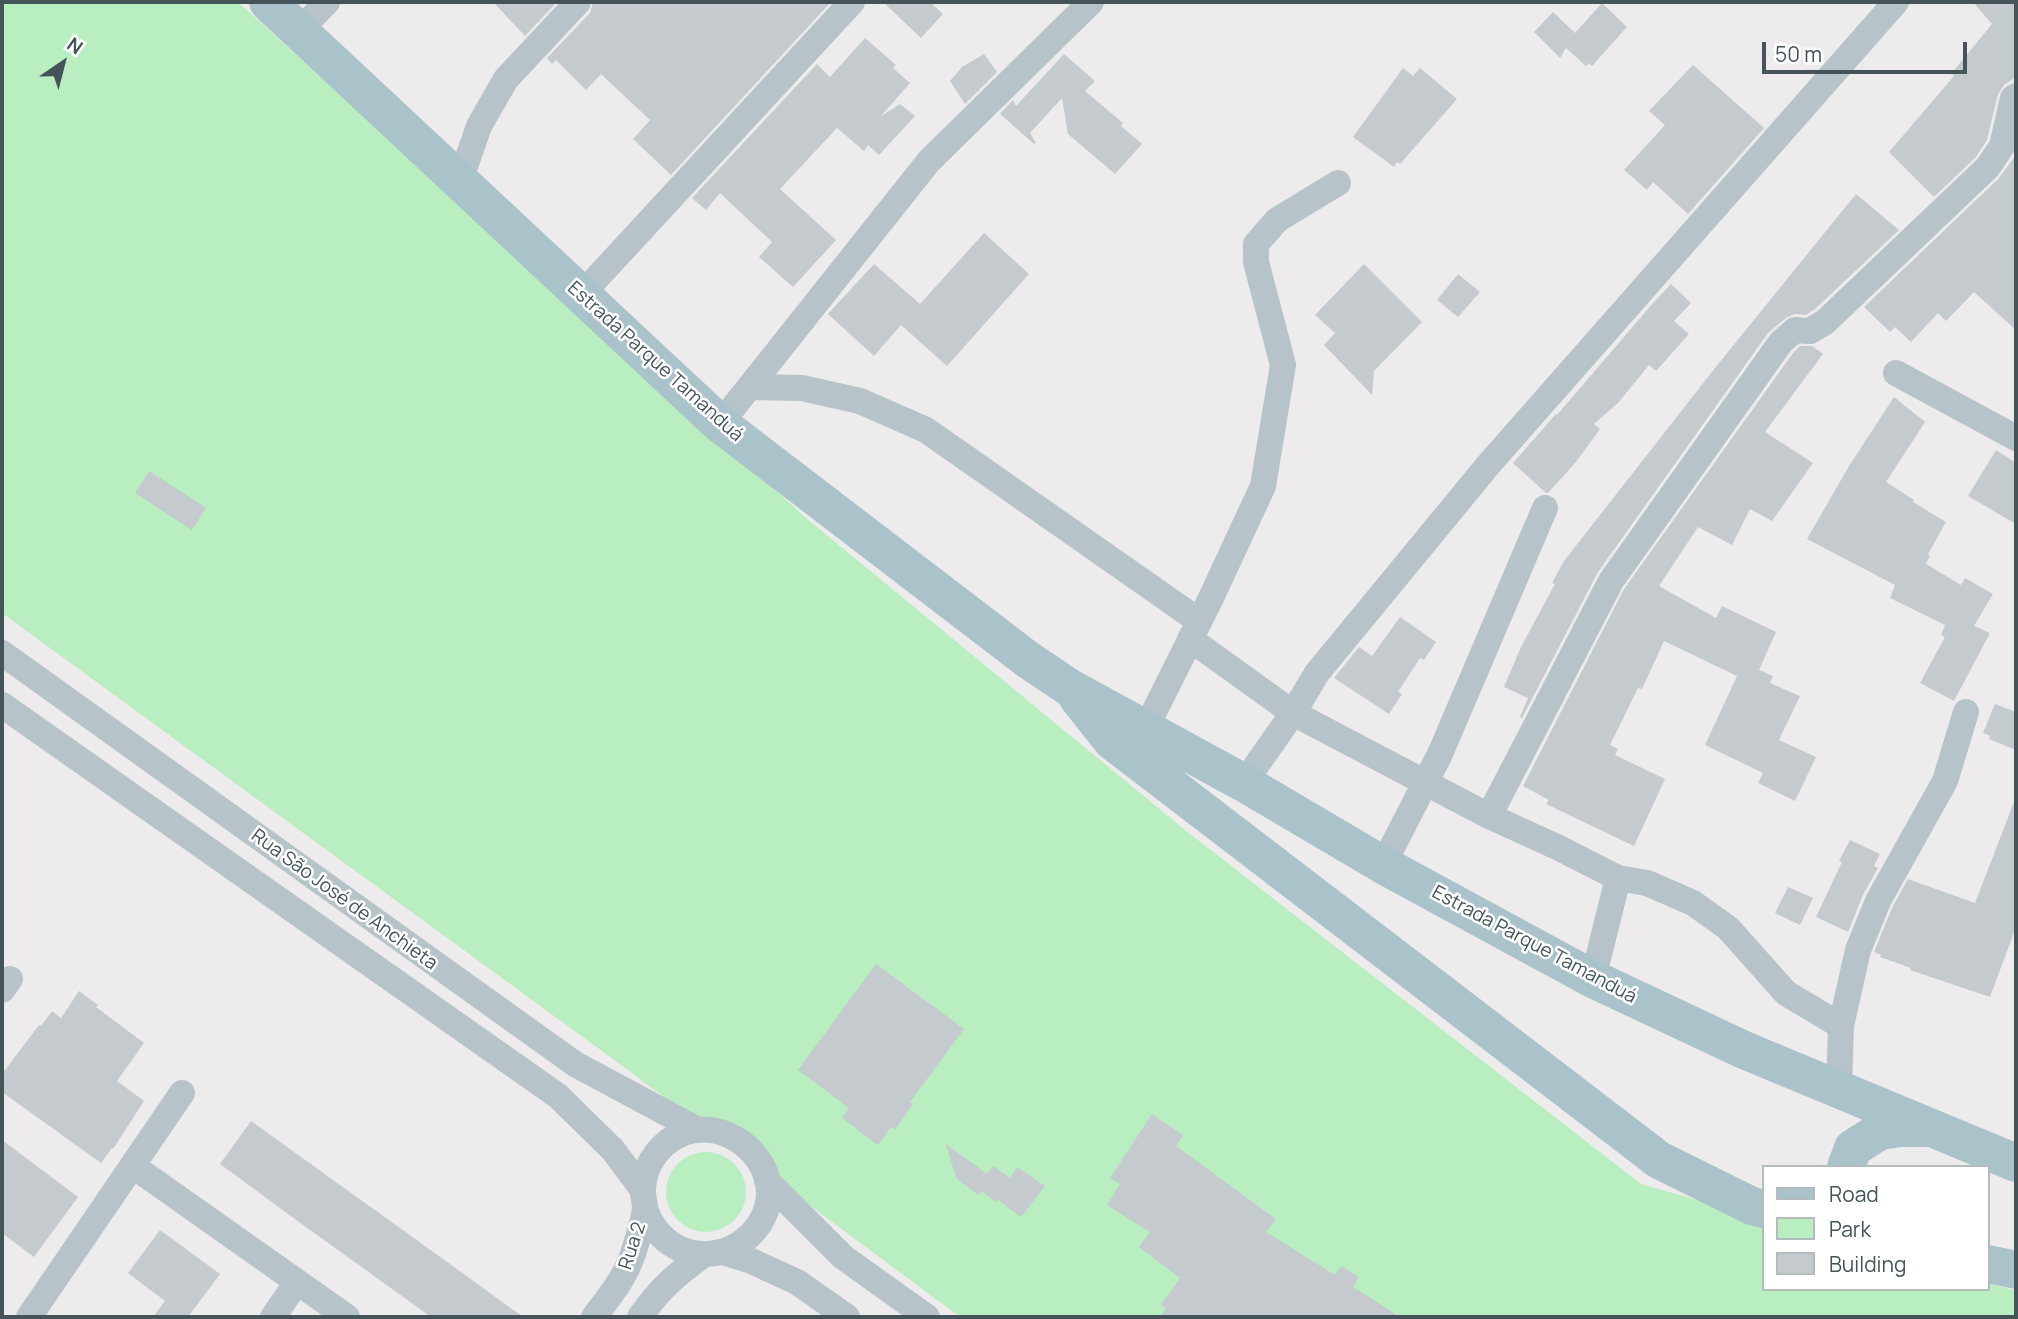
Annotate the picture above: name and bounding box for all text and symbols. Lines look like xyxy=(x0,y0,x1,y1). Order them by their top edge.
north arrow xyxy=(28,28,98,98)
scale bar xyxy=(1766,28,1971,72)
text: N xyxy=(62,31,88,60)
text: 50 m xyxy=(1775,40,1822,68)
street label: Estrada Parque Tamanduá xyxy=(562,277,748,447)
street label: Rua São José de Anchieta xyxy=(246,825,442,975)
street label: Estrada Parque Tamanduá xyxy=(1428,881,1640,1009)
legend xyxy=(1762,1165,1990,1291)
text: Road xyxy=(1829,1180,1879,1208)
text: Park xyxy=(1829,1215,1871,1243)
street label: Rua 2 xyxy=(615,1219,651,1273)
text: Building xyxy=(1829,1250,1906,1278)

